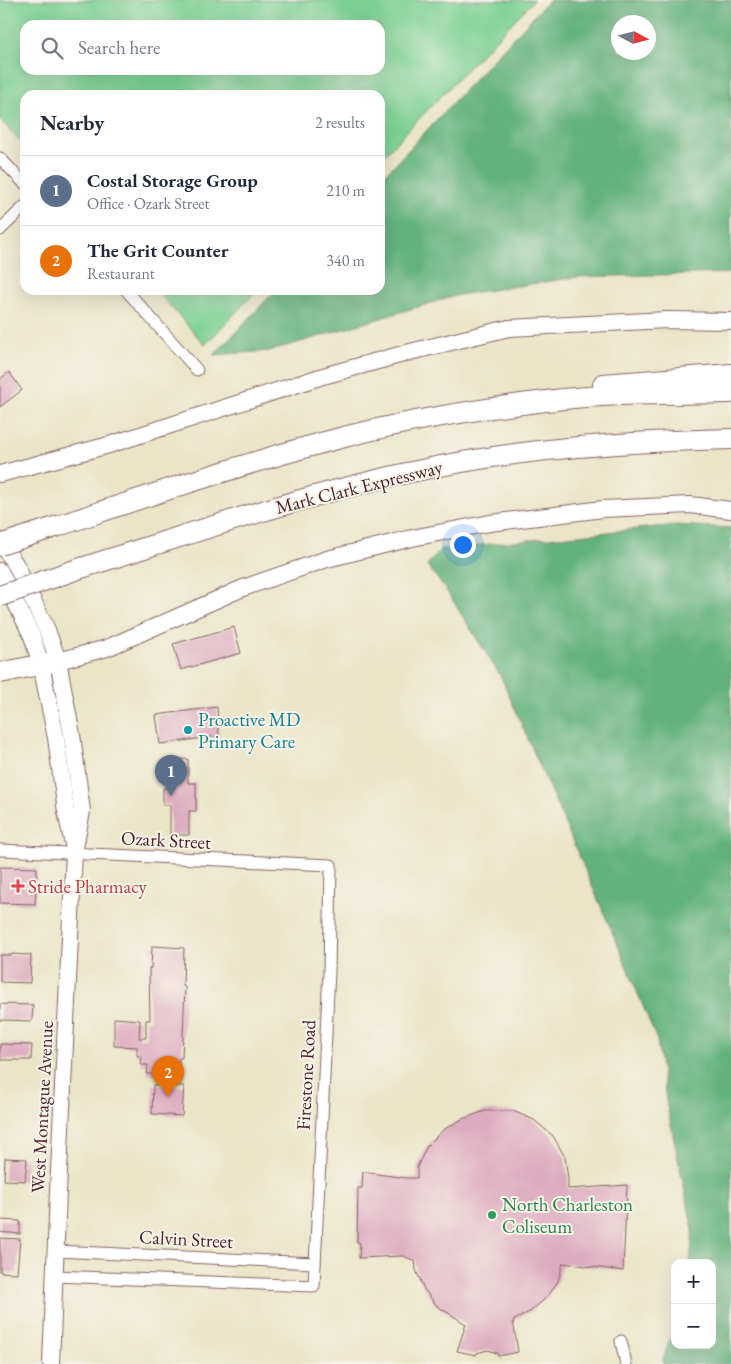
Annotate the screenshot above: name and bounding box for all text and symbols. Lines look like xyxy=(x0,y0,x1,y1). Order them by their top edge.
north arrow xyxy=(611,15,656,60)
search box xyxy=(20,20,385,75)
icon: search xyxy=(38,34,66,62)
text: Search here xyxy=(78,35,160,60)
text: Nearby xyxy=(40,109,104,136)
text: 2 results xyxy=(315,112,365,133)
text: Costal Storage Group xyxy=(87,168,258,193)
text: 1 xyxy=(52,180,60,201)
text: 210 m xyxy=(326,180,365,201)
text: Office · Ozark Street xyxy=(87,193,209,214)
text: The Grit Counter xyxy=(87,238,229,263)
text: 2 xyxy=(52,250,60,271)
text: 340 m xyxy=(326,250,365,271)
text: Restaurant xyxy=(87,263,155,284)
street label: Mark Clark Expressway xyxy=(273,454,446,520)
your location xyxy=(450,532,476,558)
place label: Proactive MD Primary Care xyxy=(198,707,300,754)
marker: Proactive MD Primary Care xyxy=(182,724,194,736)
pin: 1 xyxy=(155,755,187,796)
street label: Ozark Street xyxy=(120,825,212,855)
place label: Stride Pharmacy xyxy=(28,874,148,899)
marker: Stride Pharmacy xyxy=(12,880,24,892)
street label: Firestone Road xyxy=(291,1019,321,1131)
street label: West Montague Avenue xyxy=(25,1020,59,1194)
pin: 2 xyxy=(152,1056,184,1097)
place label: North Charleston Coliseum xyxy=(502,1192,633,1239)
marker: North Charleston Coliseum xyxy=(486,1209,498,1221)
street label: Calvin Street xyxy=(138,1224,234,1254)
map controls xyxy=(671,1259,716,1349)
button: + xyxy=(671,1259,716,1304)
button: − xyxy=(671,1304,716,1349)

